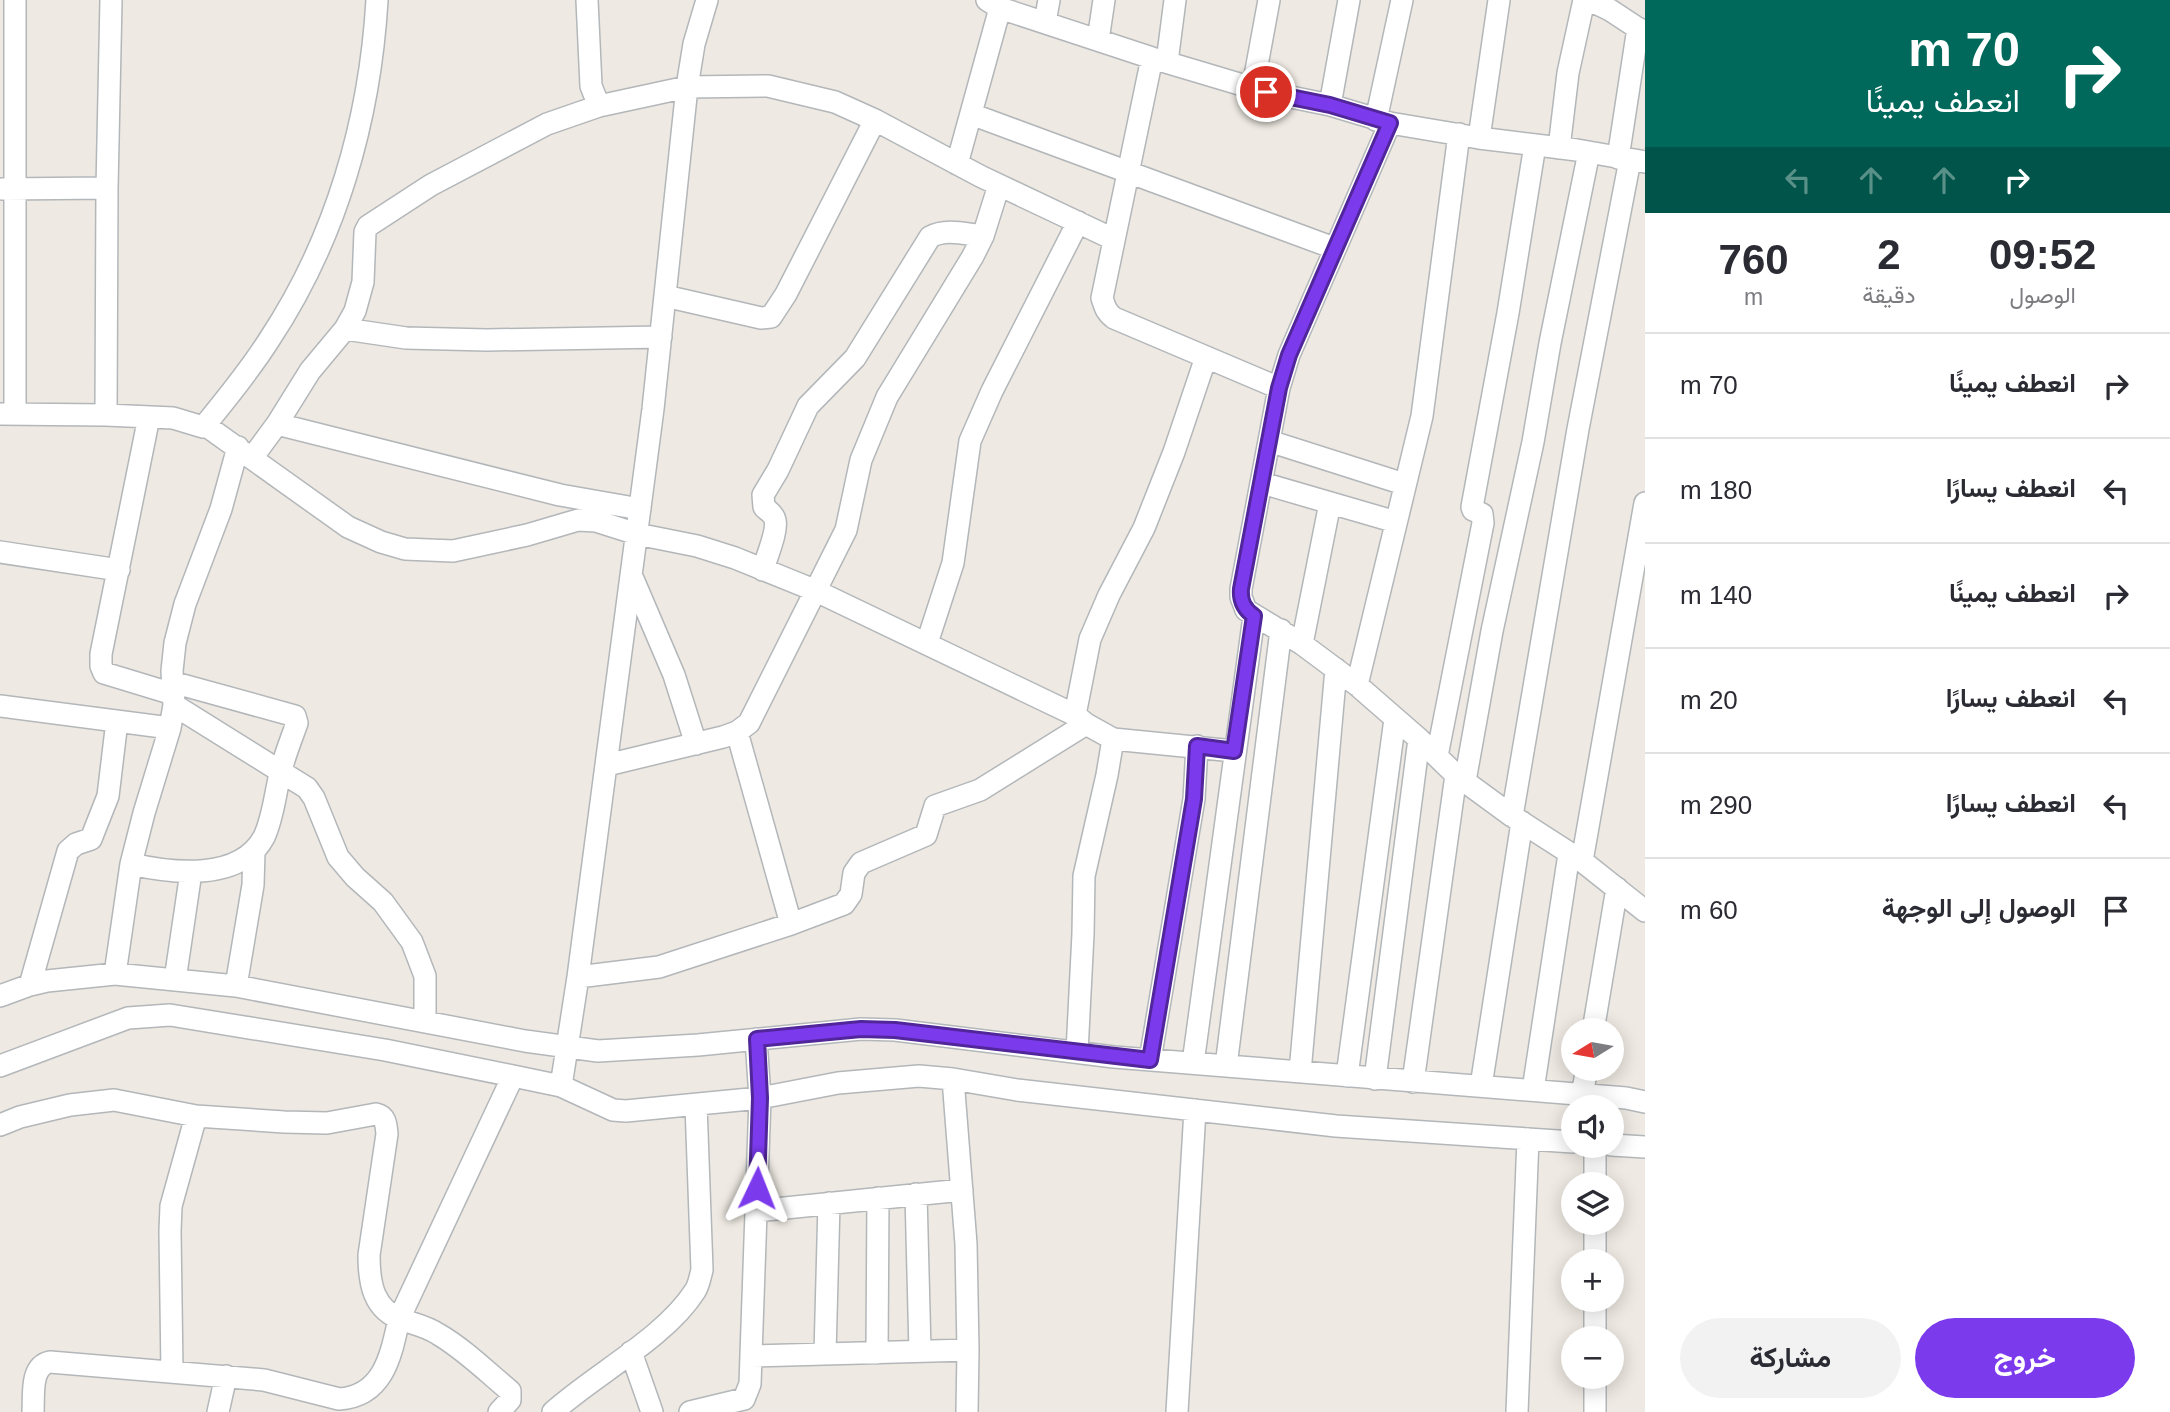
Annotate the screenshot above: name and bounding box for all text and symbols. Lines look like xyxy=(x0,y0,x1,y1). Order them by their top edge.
text: 70 m xyxy=(1908,22,2020,76)
icon: right xyxy=(2044,28,2135,119)
pin xyxy=(1236,62,1296,122)
icon: arrive xyxy=(1247,73,1285,111)
text: انعطف يمينًا xyxy=(1866,83,2020,119)
icon: left xyxy=(1779,161,1817,199)
icon: ahead xyxy=(1852,161,1890,199)
icon: ahead xyxy=(1925,161,1963,199)
icon: right xyxy=(1998,161,2036,199)
text: 2 xyxy=(1877,231,1901,278)
text: 09:52 xyxy=(1989,231,2096,278)
text: 760 xyxy=(1719,236,1789,283)
text: دقيقة xyxy=(1862,282,1915,308)
text: الوصول xyxy=(2010,282,2076,308)
text: m xyxy=(1744,284,1763,310)
icon: right xyxy=(2097,367,2135,405)
text: انعطف يمينًا xyxy=(1949,368,2076,398)
text: 70 m xyxy=(1680,370,1738,400)
icon: left xyxy=(2097,472,2135,510)
text: انعطف يسارًا xyxy=(1946,473,2076,503)
text: 180 m xyxy=(1680,475,1752,505)
icon: right xyxy=(2097,577,2135,615)
text: انعطف يمينًا xyxy=(1949,578,2076,608)
text: 140 m xyxy=(1680,580,1752,610)
icon: left xyxy=(2097,682,2135,720)
text: انعطف يسارًا xyxy=(1946,683,2076,713)
text: 20 m xyxy=(1680,685,1738,715)
icon: left xyxy=(2097,787,2135,825)
text: انعطف يسارًا xyxy=(1946,788,2076,818)
text: 290 m xyxy=(1680,790,1752,820)
icon: arrive xyxy=(2097,892,2135,930)
text: الوصول إلى الوجهة xyxy=(1882,893,2076,923)
text: 60 m xyxy=(1680,895,1738,925)
north arrow xyxy=(1561,1018,1624,1082)
map controls xyxy=(1561,1018,1624,1389)
button: sound xyxy=(1561,1095,1624,1158)
position arrow xyxy=(720,1151,794,1225)
button: layers xyxy=(1561,1172,1624,1235)
button: + xyxy=(1561,1249,1624,1312)
button: مشاركة xyxy=(1680,1318,1901,1398)
button: خروج xyxy=(1915,1318,2135,1398)
button: − xyxy=(1561,1326,1624,1389)

